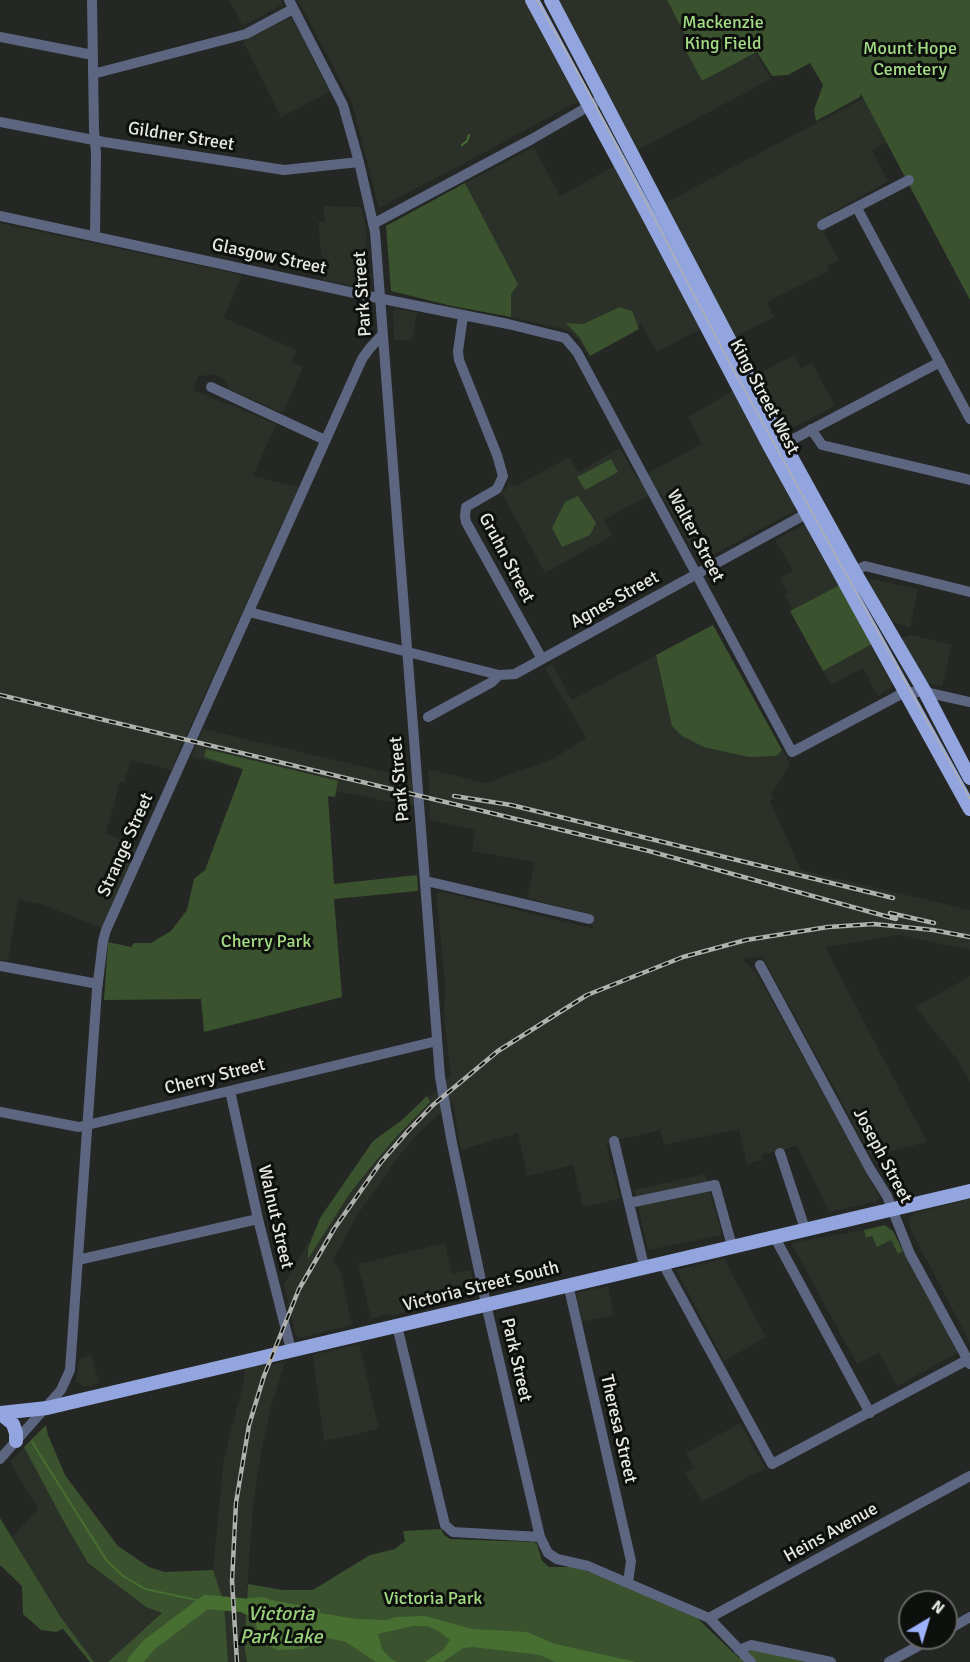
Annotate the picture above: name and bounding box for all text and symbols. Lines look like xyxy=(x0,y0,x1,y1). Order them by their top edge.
park label: Mackenzie King Field xyxy=(682,12,764,54)
park label: Mount Hope Cemetery xyxy=(863,38,957,80)
street label: Gildner Street xyxy=(126,118,236,156)
street label: Glasgow Street xyxy=(210,234,328,280)
street label: Park Street xyxy=(349,251,377,337)
street label: King Street West xyxy=(725,336,803,458)
street label: Walter Street xyxy=(662,486,728,586)
street label: Gruhn Street xyxy=(473,509,539,607)
street label: Agnes Street xyxy=(567,567,663,633)
street label: Park Street xyxy=(386,735,414,823)
street label: Strange Street xyxy=(94,790,158,900)
park label: Cherry Park xyxy=(221,931,311,953)
street label: Cherry Street xyxy=(163,1054,267,1100)
street label: Joseph Street xyxy=(848,1105,916,1207)
street label: Walnut Street xyxy=(253,1163,297,1271)
street label: Victoria Street South xyxy=(401,1257,561,1317)
street label: Park Street xyxy=(496,1316,536,1404)
street label: Theresa Street xyxy=(595,1373,641,1485)
street label: Heins Avenue xyxy=(780,1498,882,1568)
park label: Victoria Park xyxy=(384,1588,482,1610)
north arrow xyxy=(898,1590,958,1650)
text: N xyxy=(927,1596,948,1619)
water label: Victoria Park Lake xyxy=(240,1603,322,1650)

